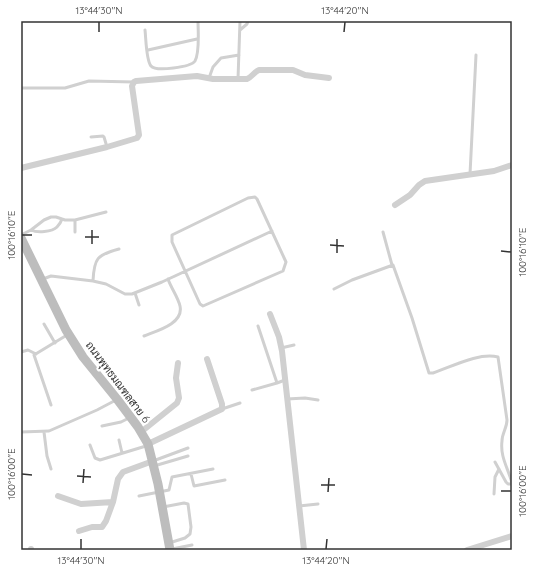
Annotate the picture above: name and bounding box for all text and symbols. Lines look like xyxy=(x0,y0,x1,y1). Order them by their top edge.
text: 13°44'30"N xyxy=(75,4,123,17)
text: 13°44'20"N xyxy=(321,4,369,17)
text: 100°16'10"E xyxy=(5,210,18,260)
text: 100°16'10"E xyxy=(516,227,529,277)
street label: ถนนพุทธมณฑลสาย 6 xyxy=(81,338,153,427)
text: 100°16'00"E xyxy=(5,448,18,500)
text: 100°16'00"E xyxy=(516,465,529,517)
text: 13°44'30"N xyxy=(57,554,105,567)
text: 13°44'20"N xyxy=(302,554,350,567)

